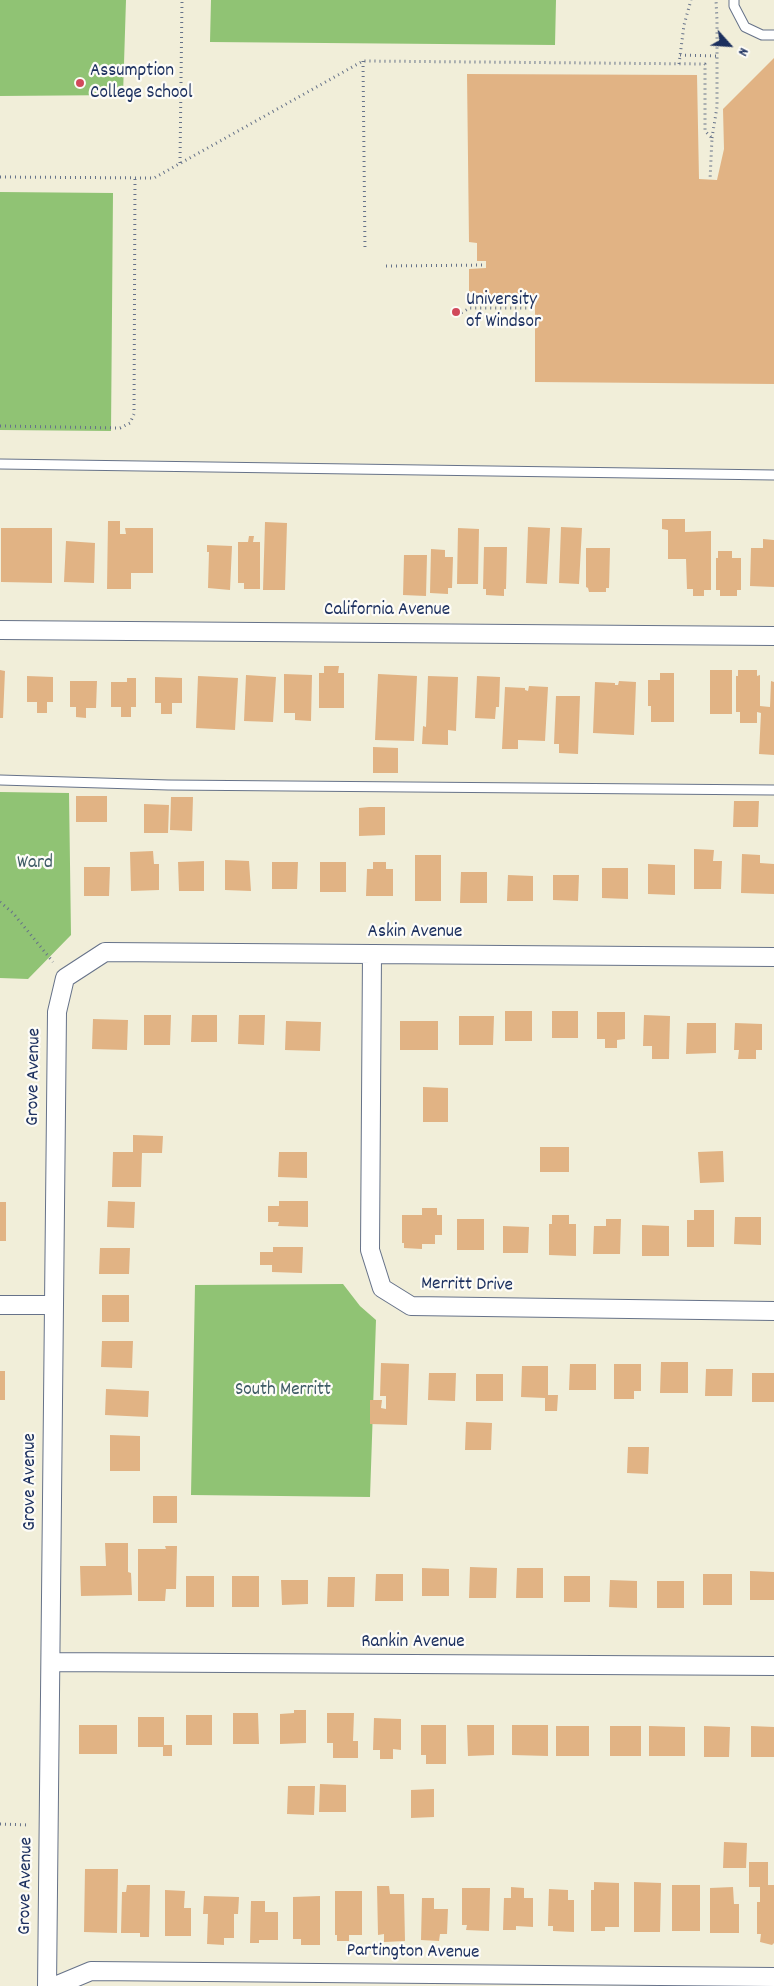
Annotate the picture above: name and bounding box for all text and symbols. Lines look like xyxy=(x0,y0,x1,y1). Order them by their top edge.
north arrow xyxy=(704,20,754,70)
text: N xyxy=(732,44,753,59)
place label: Assumption College School xyxy=(90,61,192,105)
marker: Assumption College School xyxy=(74,77,86,89)
place label: University of Windsor xyxy=(466,290,541,334)
marker: University of Windsor xyxy=(450,306,462,318)
street label: California Avenue xyxy=(324,600,450,622)
park label: Ward xyxy=(17,853,53,875)
street label: Askin Avenue xyxy=(368,922,462,944)
street label: Grove Avenue xyxy=(23,1028,47,1126)
street label: Merritt Drive xyxy=(421,1274,513,1298)
park label: South Merritt xyxy=(235,1380,331,1402)
street label: Grove Avenue xyxy=(20,1433,42,1531)
street label: Rankin Avenue xyxy=(361,1632,465,1654)
street label: Grove Avenue xyxy=(15,1837,39,1935)
street label: Partington Avenue xyxy=(346,1940,480,1966)

